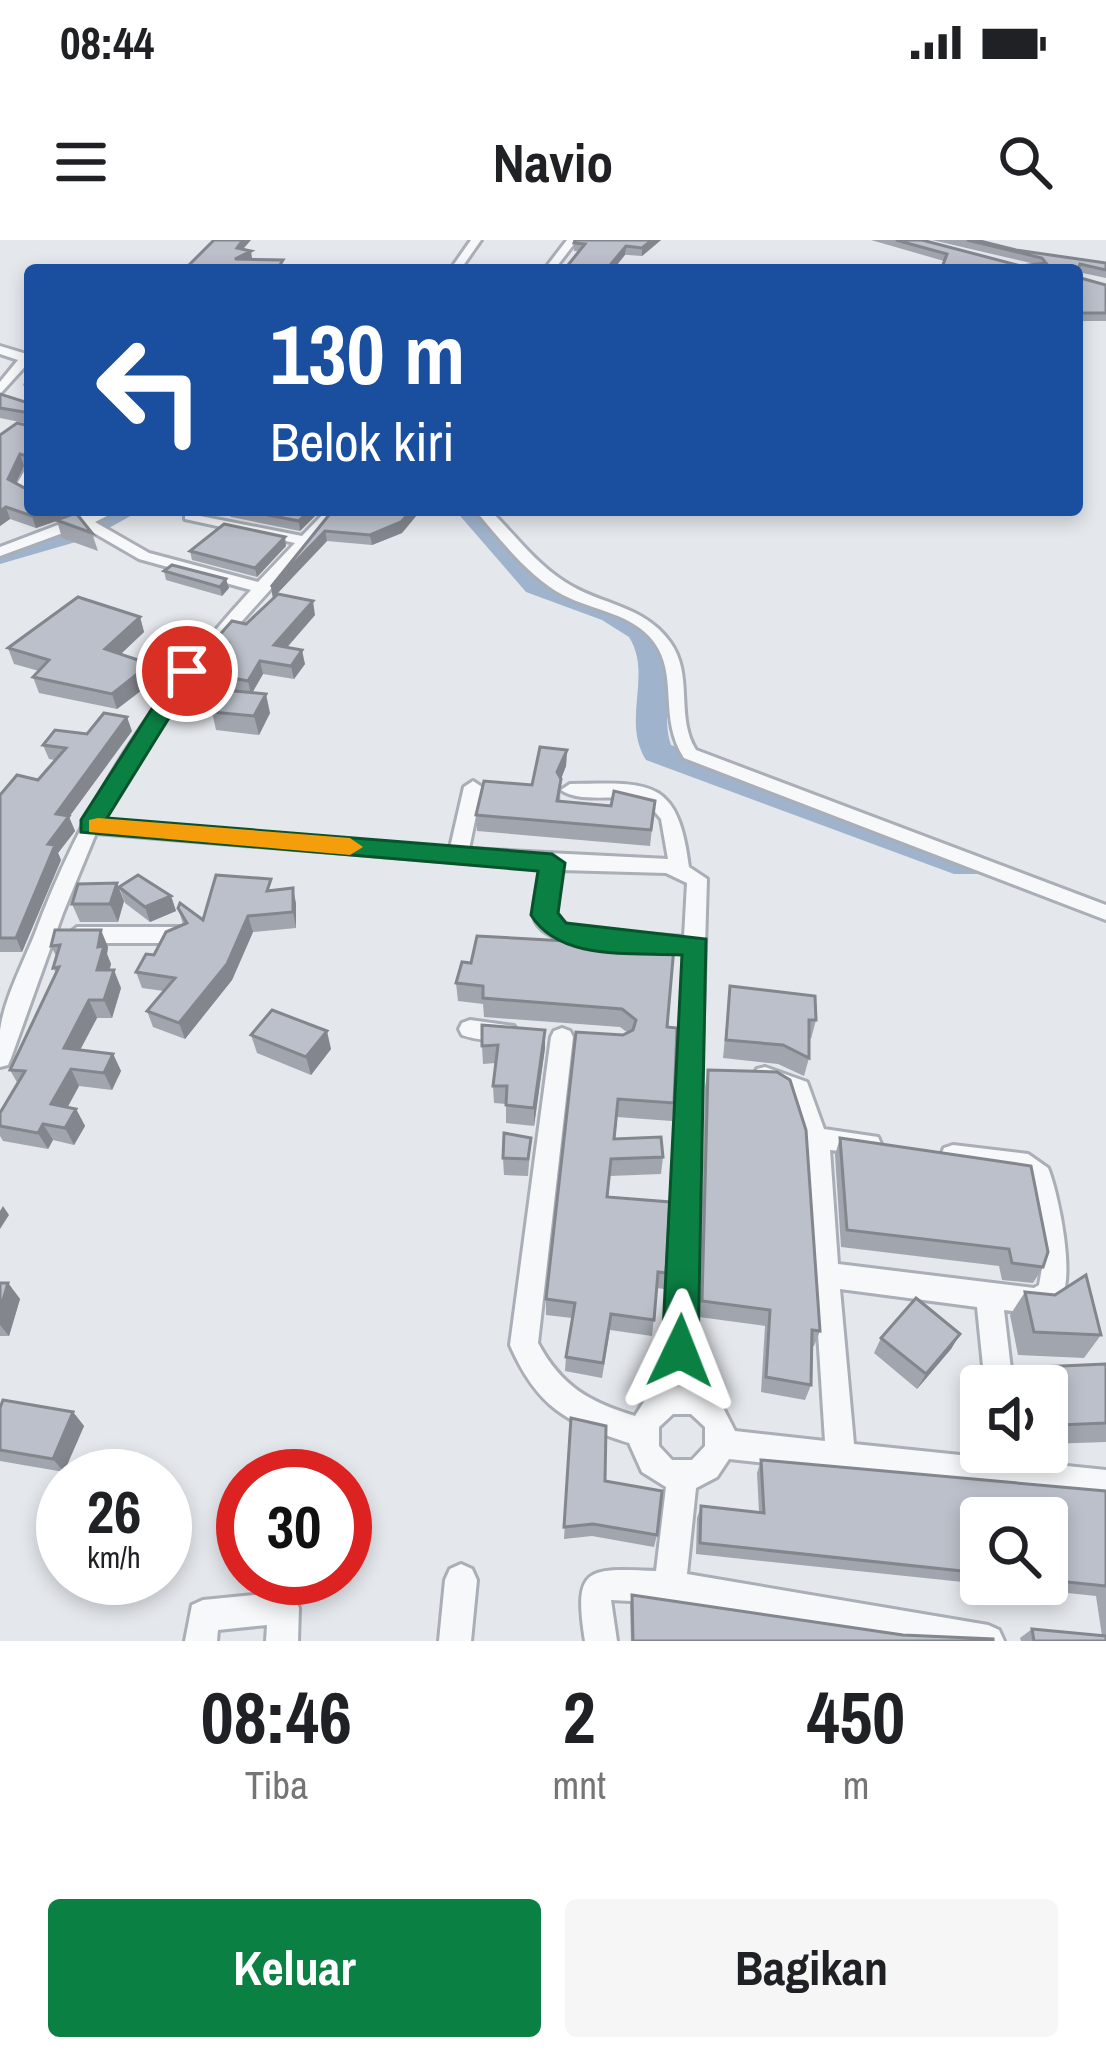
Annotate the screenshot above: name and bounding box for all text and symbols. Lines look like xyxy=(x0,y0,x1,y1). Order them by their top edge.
text: 08:44 xyxy=(60,12,154,73)
text: Navio xyxy=(493,126,613,199)
icon: menu xyxy=(48,129,114,195)
icon: search xyxy=(992,129,1058,195)
text: 130 m xyxy=(270,297,465,410)
icon: left xyxy=(72,312,228,468)
text: Belok kiri xyxy=(270,405,455,478)
pin xyxy=(136,620,238,722)
icon: arrive xyxy=(154,638,220,704)
position arrow xyxy=(617,1288,743,1414)
map controls xyxy=(960,1365,1068,1605)
button: sound xyxy=(960,1365,1068,1473)
speed limit sign: 30 xyxy=(216,1449,372,1605)
text: 26 xyxy=(87,1471,141,1552)
button: search xyxy=(960,1497,1068,1605)
text: km/h xyxy=(87,1537,141,1577)
text: 08:46 xyxy=(201,1668,352,1765)
text: 2 xyxy=(563,1668,596,1765)
text: 450 xyxy=(807,1668,905,1765)
text: Tiba xyxy=(245,1759,308,1811)
text: mnt xyxy=(553,1759,606,1811)
text: m xyxy=(843,1759,869,1811)
button: Keluar xyxy=(48,1899,541,2037)
button: Bagikan xyxy=(565,1899,1058,2037)

